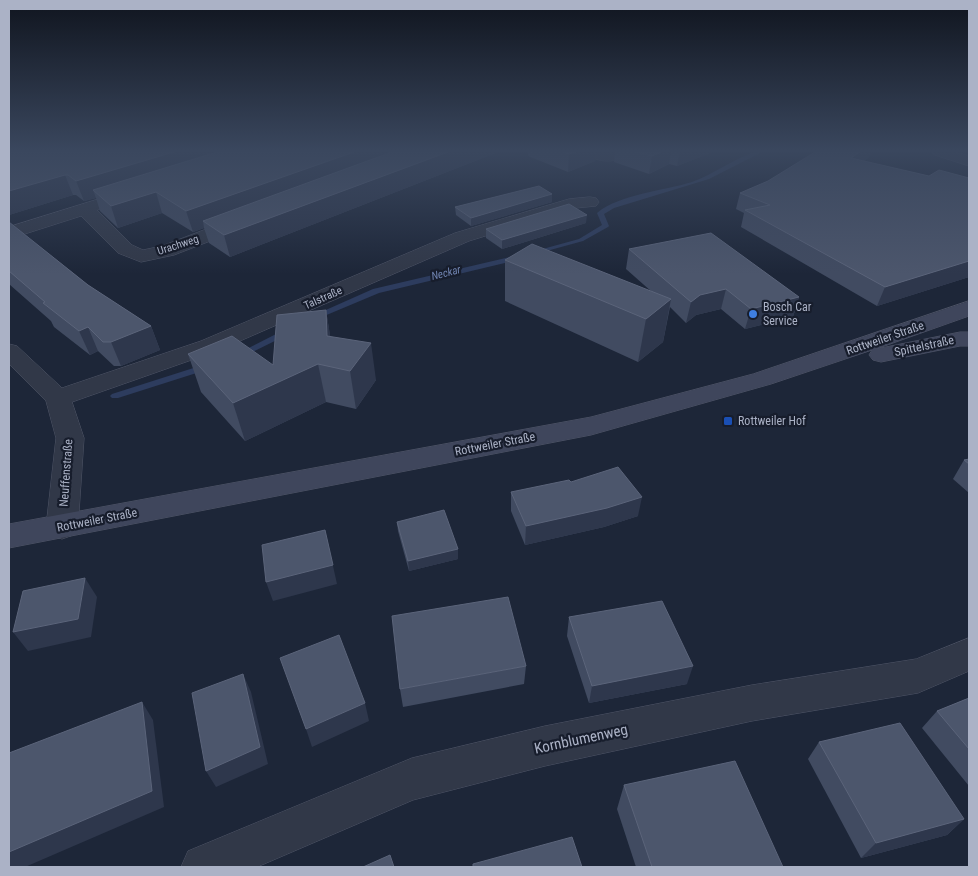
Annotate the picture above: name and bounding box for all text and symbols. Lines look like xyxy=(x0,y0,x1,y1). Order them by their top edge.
street label: Urachweg xyxy=(156,232,200,258)
water label: Neckar xyxy=(430,263,463,283)
street label: Talstraße xyxy=(302,284,344,312)
place label: Bosch Car Service xyxy=(763,300,812,328)
marker: Bosch Car Service xyxy=(747,308,759,320)
street label: Rottweiler Straße xyxy=(844,318,926,358)
street label: Spittelstraße xyxy=(893,333,955,359)
place label: Rottweiler Hof xyxy=(738,414,806,428)
marker: Rottweiler Hof xyxy=(722,415,734,427)
street label: Rottweiler Straße xyxy=(454,429,537,459)
street label: Neuffenstraße xyxy=(57,438,75,507)
street label: Rottweiler Straße xyxy=(56,505,139,535)
street label: Kornblumenweg xyxy=(533,720,629,758)

